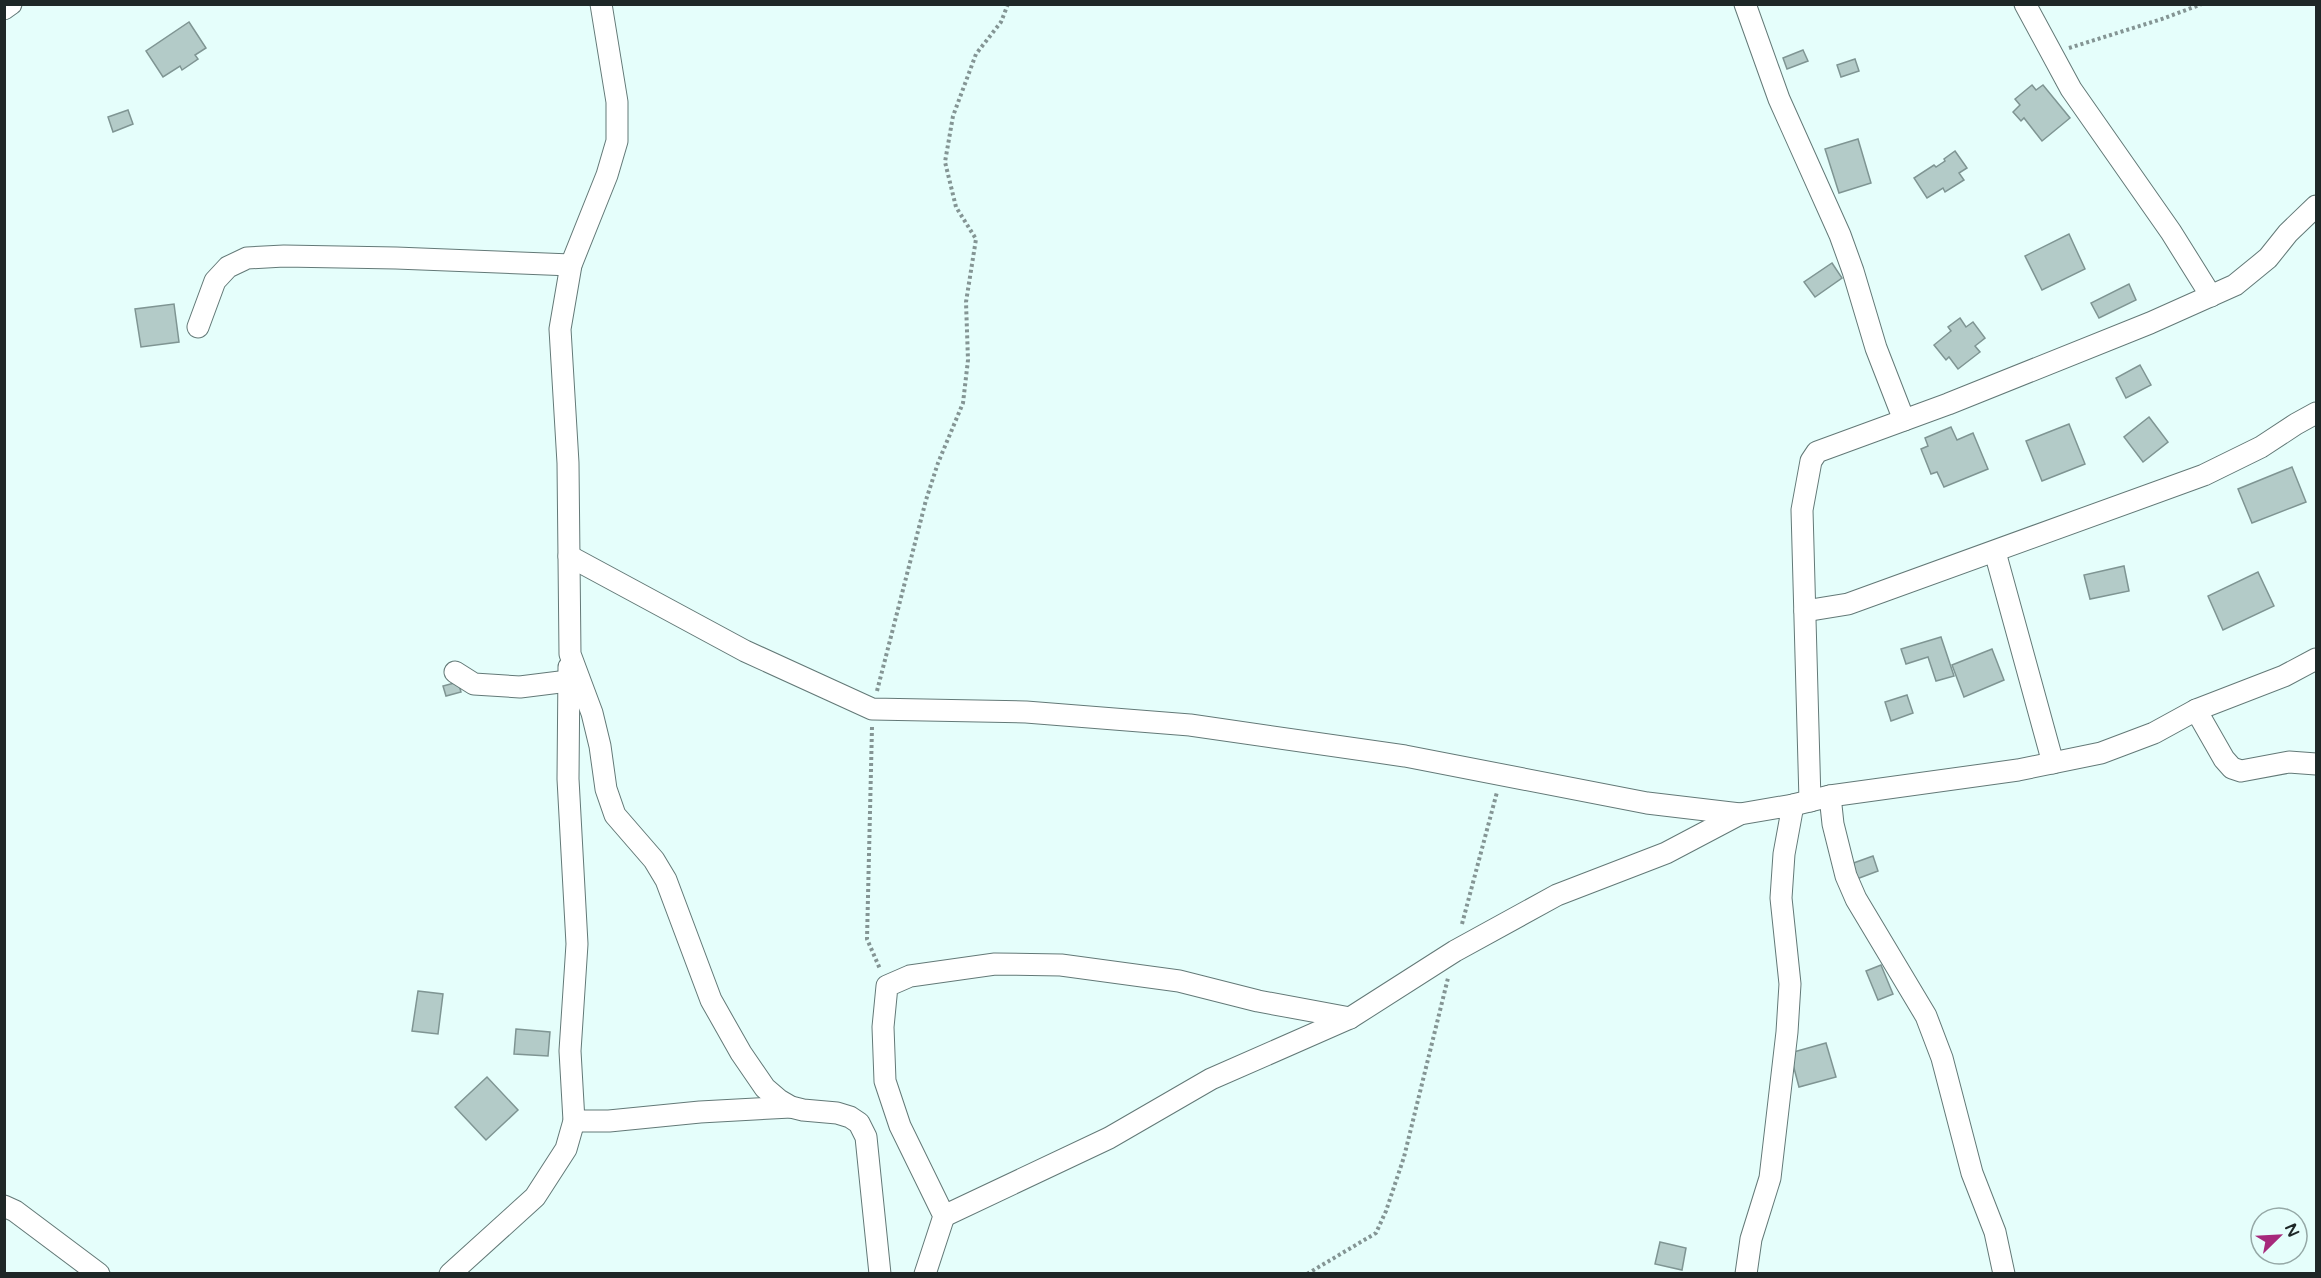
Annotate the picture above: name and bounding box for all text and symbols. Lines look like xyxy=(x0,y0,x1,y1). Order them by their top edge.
north arrow xyxy=(2249,1206,2309,1266)
text: N xyxy=(2280,1220,2304,1240)

